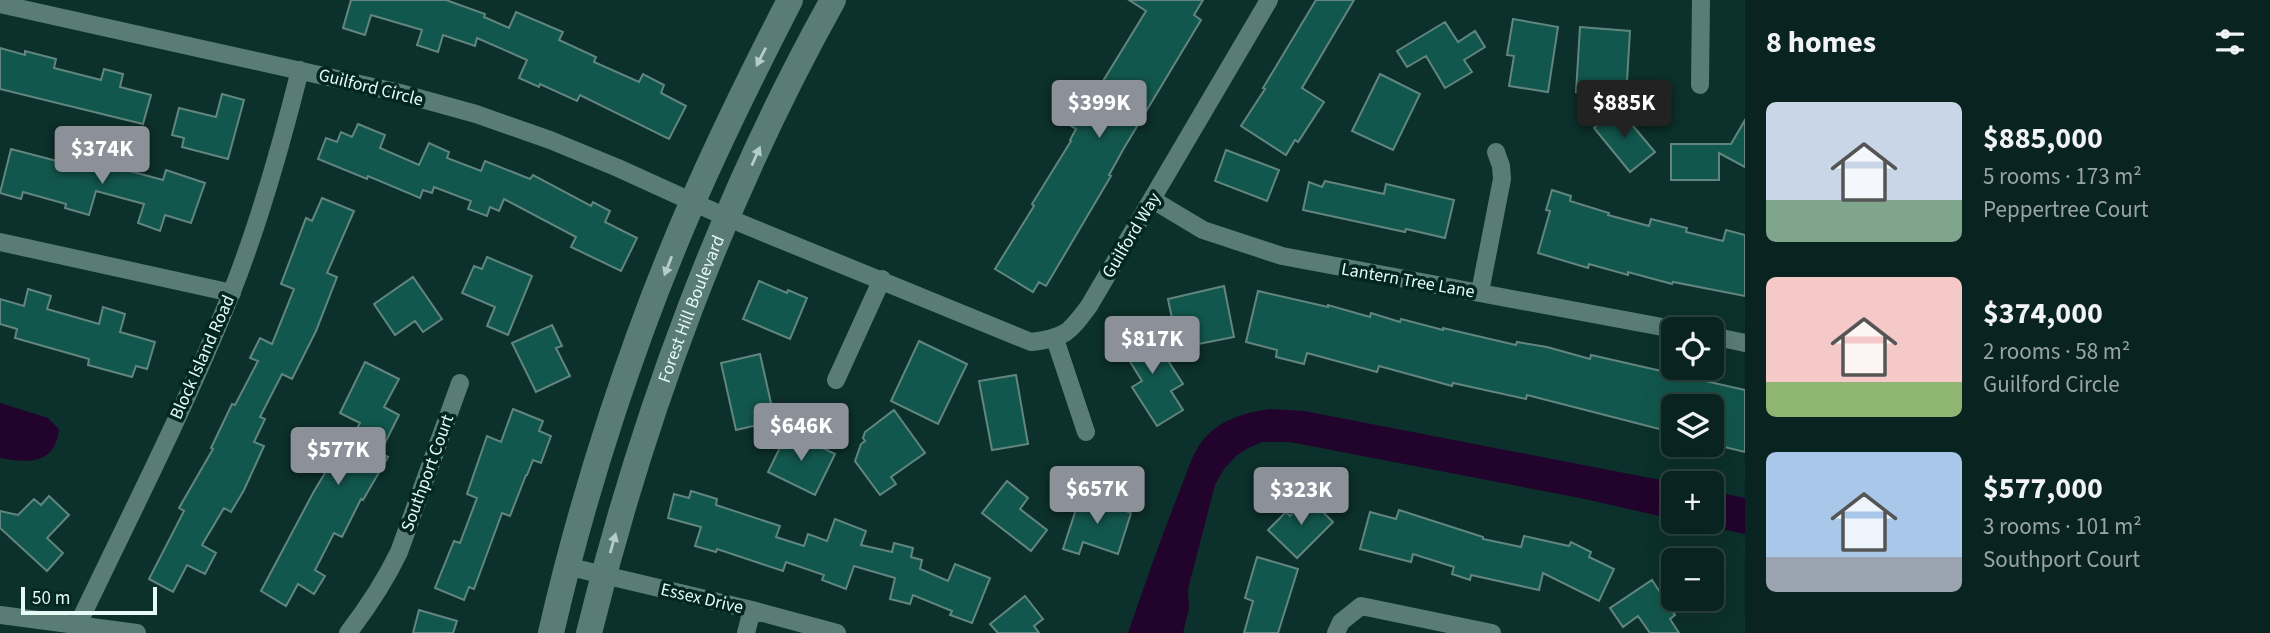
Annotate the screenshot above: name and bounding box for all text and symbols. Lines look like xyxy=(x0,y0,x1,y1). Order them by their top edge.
text: 8 homes xyxy=(1766,21,1876,64)
icon: filters xyxy=(2211,23,2249,61)
one-way arrow xyxy=(755,47,766,67)
street label: Guilford Circle xyxy=(316,62,426,113)
pin: $399K xyxy=(1050,80,1148,140)
pin: $885K xyxy=(1575,80,1673,140)
text: $399K xyxy=(1068,86,1130,119)
text: $885K xyxy=(1593,86,1655,119)
text: $885,000 xyxy=(1983,117,2103,160)
pin: $374K xyxy=(53,127,151,186)
icon: home xyxy=(1822,130,1906,214)
text: $374K xyxy=(71,132,133,165)
one-way arrow xyxy=(751,145,762,166)
text: 5 rooms · 173 m² xyxy=(1983,160,2142,193)
street label: Guilford Way xyxy=(1096,187,1167,283)
text: Peppertree Court xyxy=(1983,193,2149,226)
street label: Forest Hill Boulevard xyxy=(652,231,731,386)
one-way arrow xyxy=(662,255,673,276)
street label: Lantern Tree Lane xyxy=(1339,256,1477,305)
street label: Block Island Road xyxy=(164,291,241,423)
text: $374,000 xyxy=(1983,292,2103,335)
icon: home xyxy=(1822,305,1906,389)
pin: $817K xyxy=(1103,316,1201,376)
map controls xyxy=(1661,317,1724,611)
button: locate xyxy=(1661,317,1724,380)
text: $817K xyxy=(1121,322,1183,355)
text: 2 rooms · 58 m² xyxy=(1983,335,2130,368)
text: Guilford Circle xyxy=(1983,368,2120,401)
button: layers xyxy=(1661,394,1724,457)
pin: $646K xyxy=(752,404,850,463)
text: $646K xyxy=(770,409,832,442)
street label: Southport Court xyxy=(395,411,460,535)
pin: $577K xyxy=(289,428,387,487)
text: $577K xyxy=(307,433,369,466)
pin: $657K xyxy=(1048,466,1146,526)
text: $577,000 xyxy=(1983,467,2103,510)
pin: $323K xyxy=(1252,468,1350,527)
button: + xyxy=(1661,471,1724,534)
text: $657K xyxy=(1066,472,1128,505)
text: $323K xyxy=(1270,473,1332,506)
icon: home xyxy=(1822,480,1906,564)
text: 3 rooms · 101 m² xyxy=(1983,510,2142,543)
one-way arrow xyxy=(608,532,618,553)
text: Southport Court xyxy=(1983,543,2140,576)
button: − xyxy=(1661,548,1724,611)
street label: Essex Drive xyxy=(658,577,746,620)
scale bar xyxy=(21,584,158,616)
text: 50 m xyxy=(32,585,70,612)

